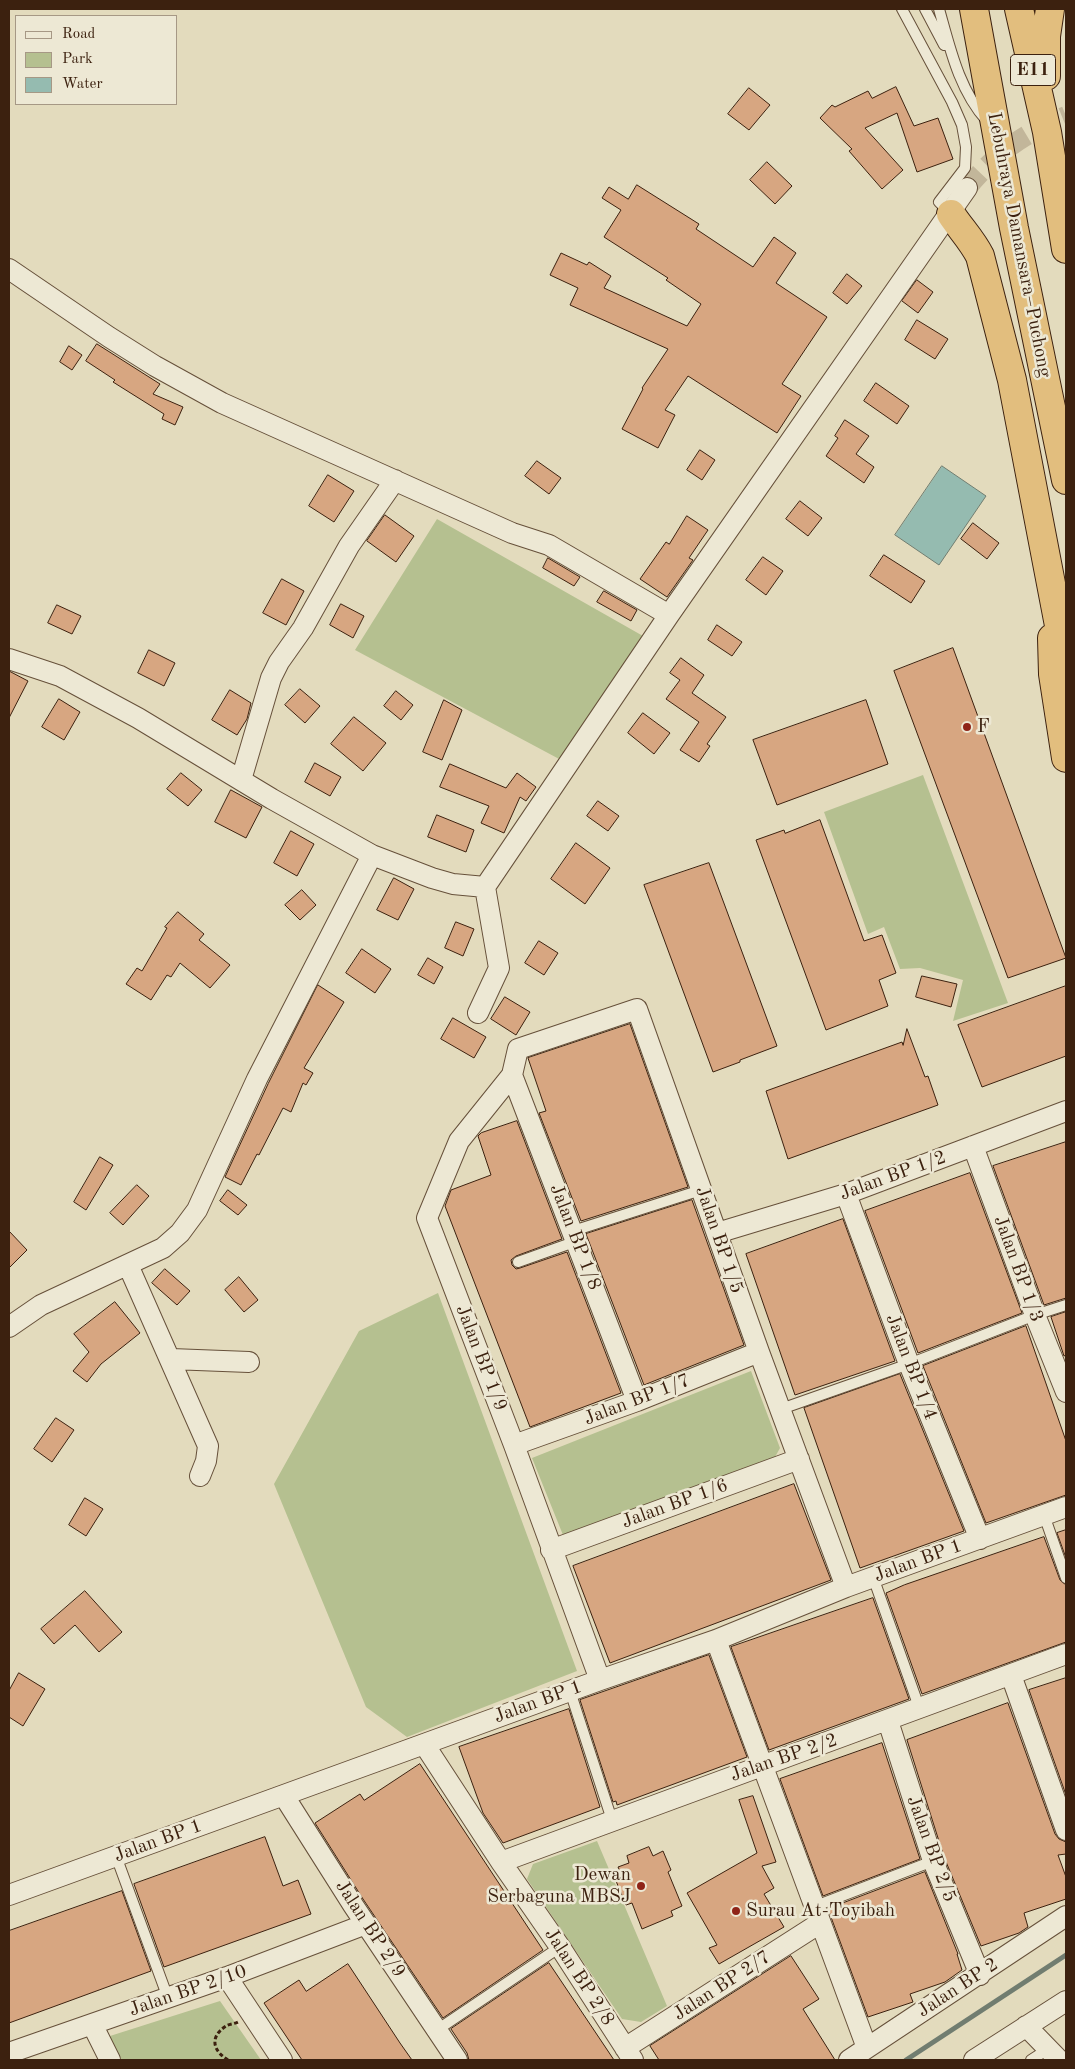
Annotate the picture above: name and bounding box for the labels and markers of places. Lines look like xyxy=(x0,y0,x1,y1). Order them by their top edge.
place label: F xyxy=(977,716,990,738)
marker: F xyxy=(961,721,973,733)
place label: Dewan Serbaguna MBSJ xyxy=(487,1864,631,1908)
marker: Dewan Serbaguna MBSJ xyxy=(635,1880,647,1892)
place label: Surau At-Toyibah xyxy=(746,1900,895,1922)
marker: Surau At-Toyibah xyxy=(730,1905,742,1917)

